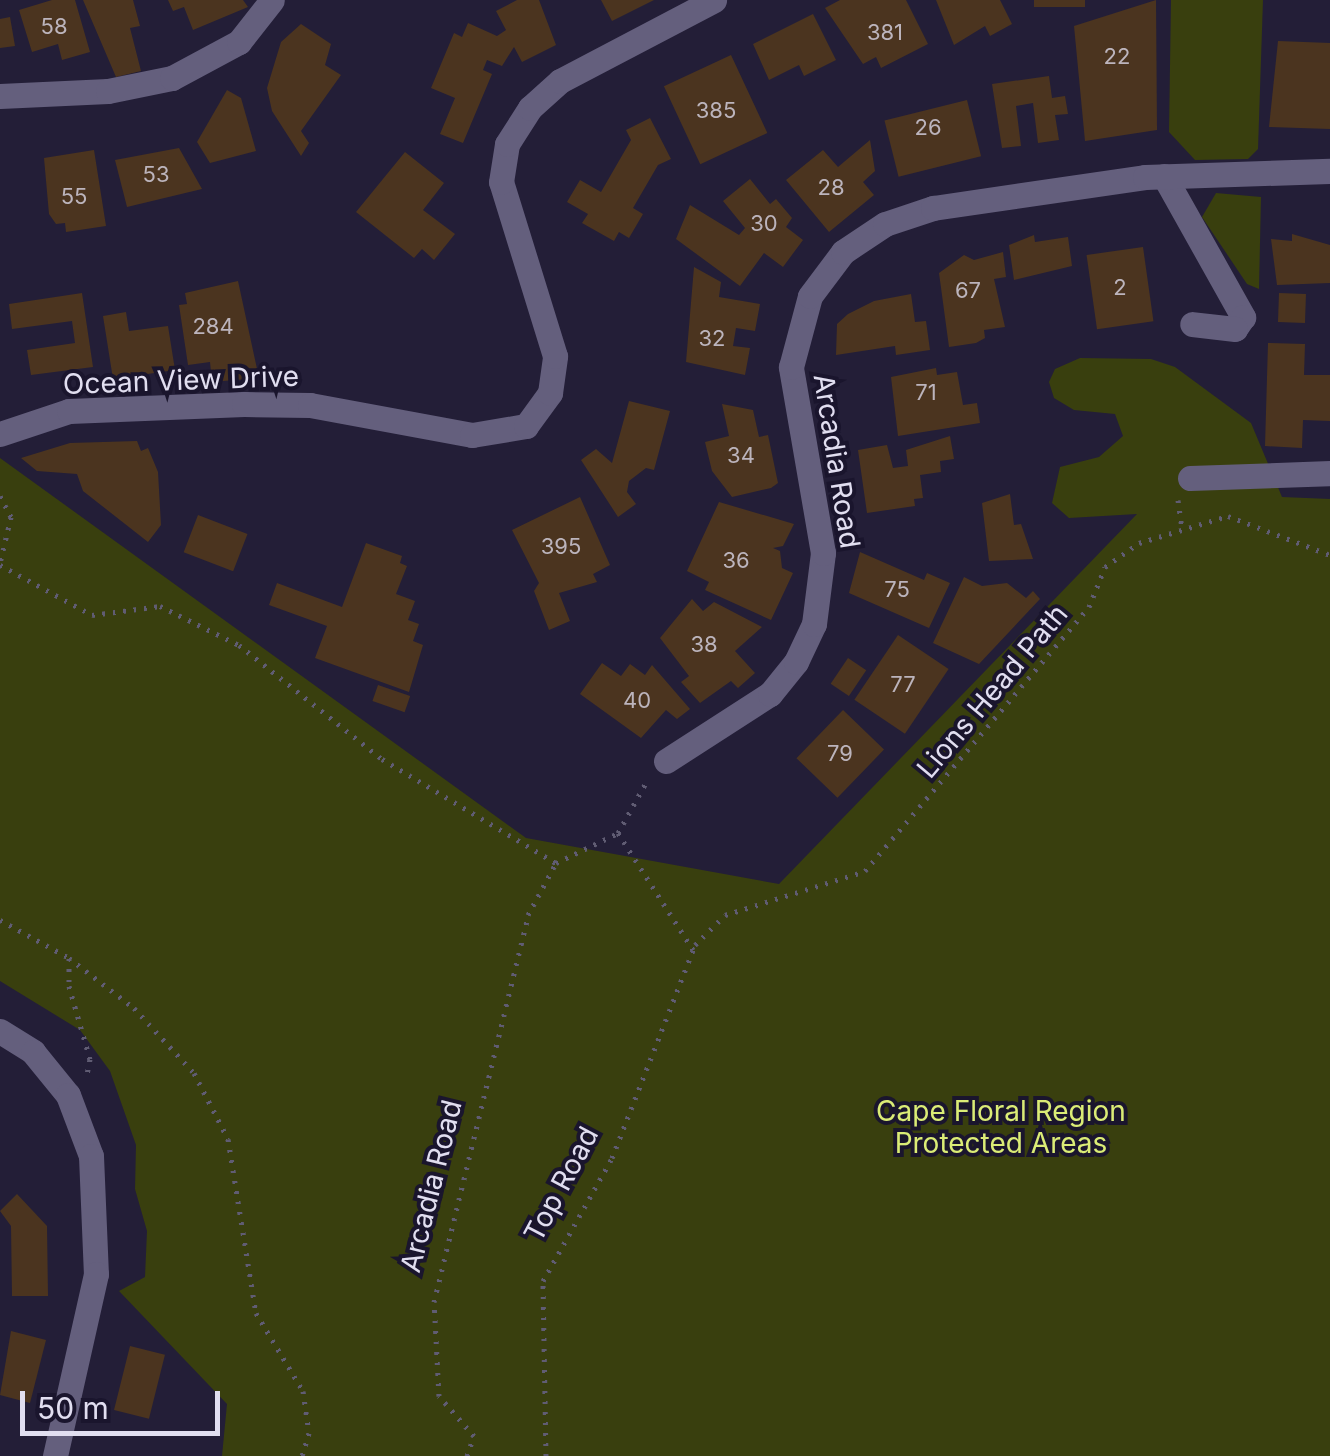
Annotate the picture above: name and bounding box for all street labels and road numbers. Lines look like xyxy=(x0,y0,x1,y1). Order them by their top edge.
street label: Ocean View Drive xyxy=(62,359,300,401)
street label: Arcadia Road xyxy=(807,371,867,551)
street label: Lions Head Path xyxy=(910,597,1074,785)
street label: Arcadia Road xyxy=(393,1096,469,1276)
street label: Top Road xyxy=(517,1121,605,1247)

